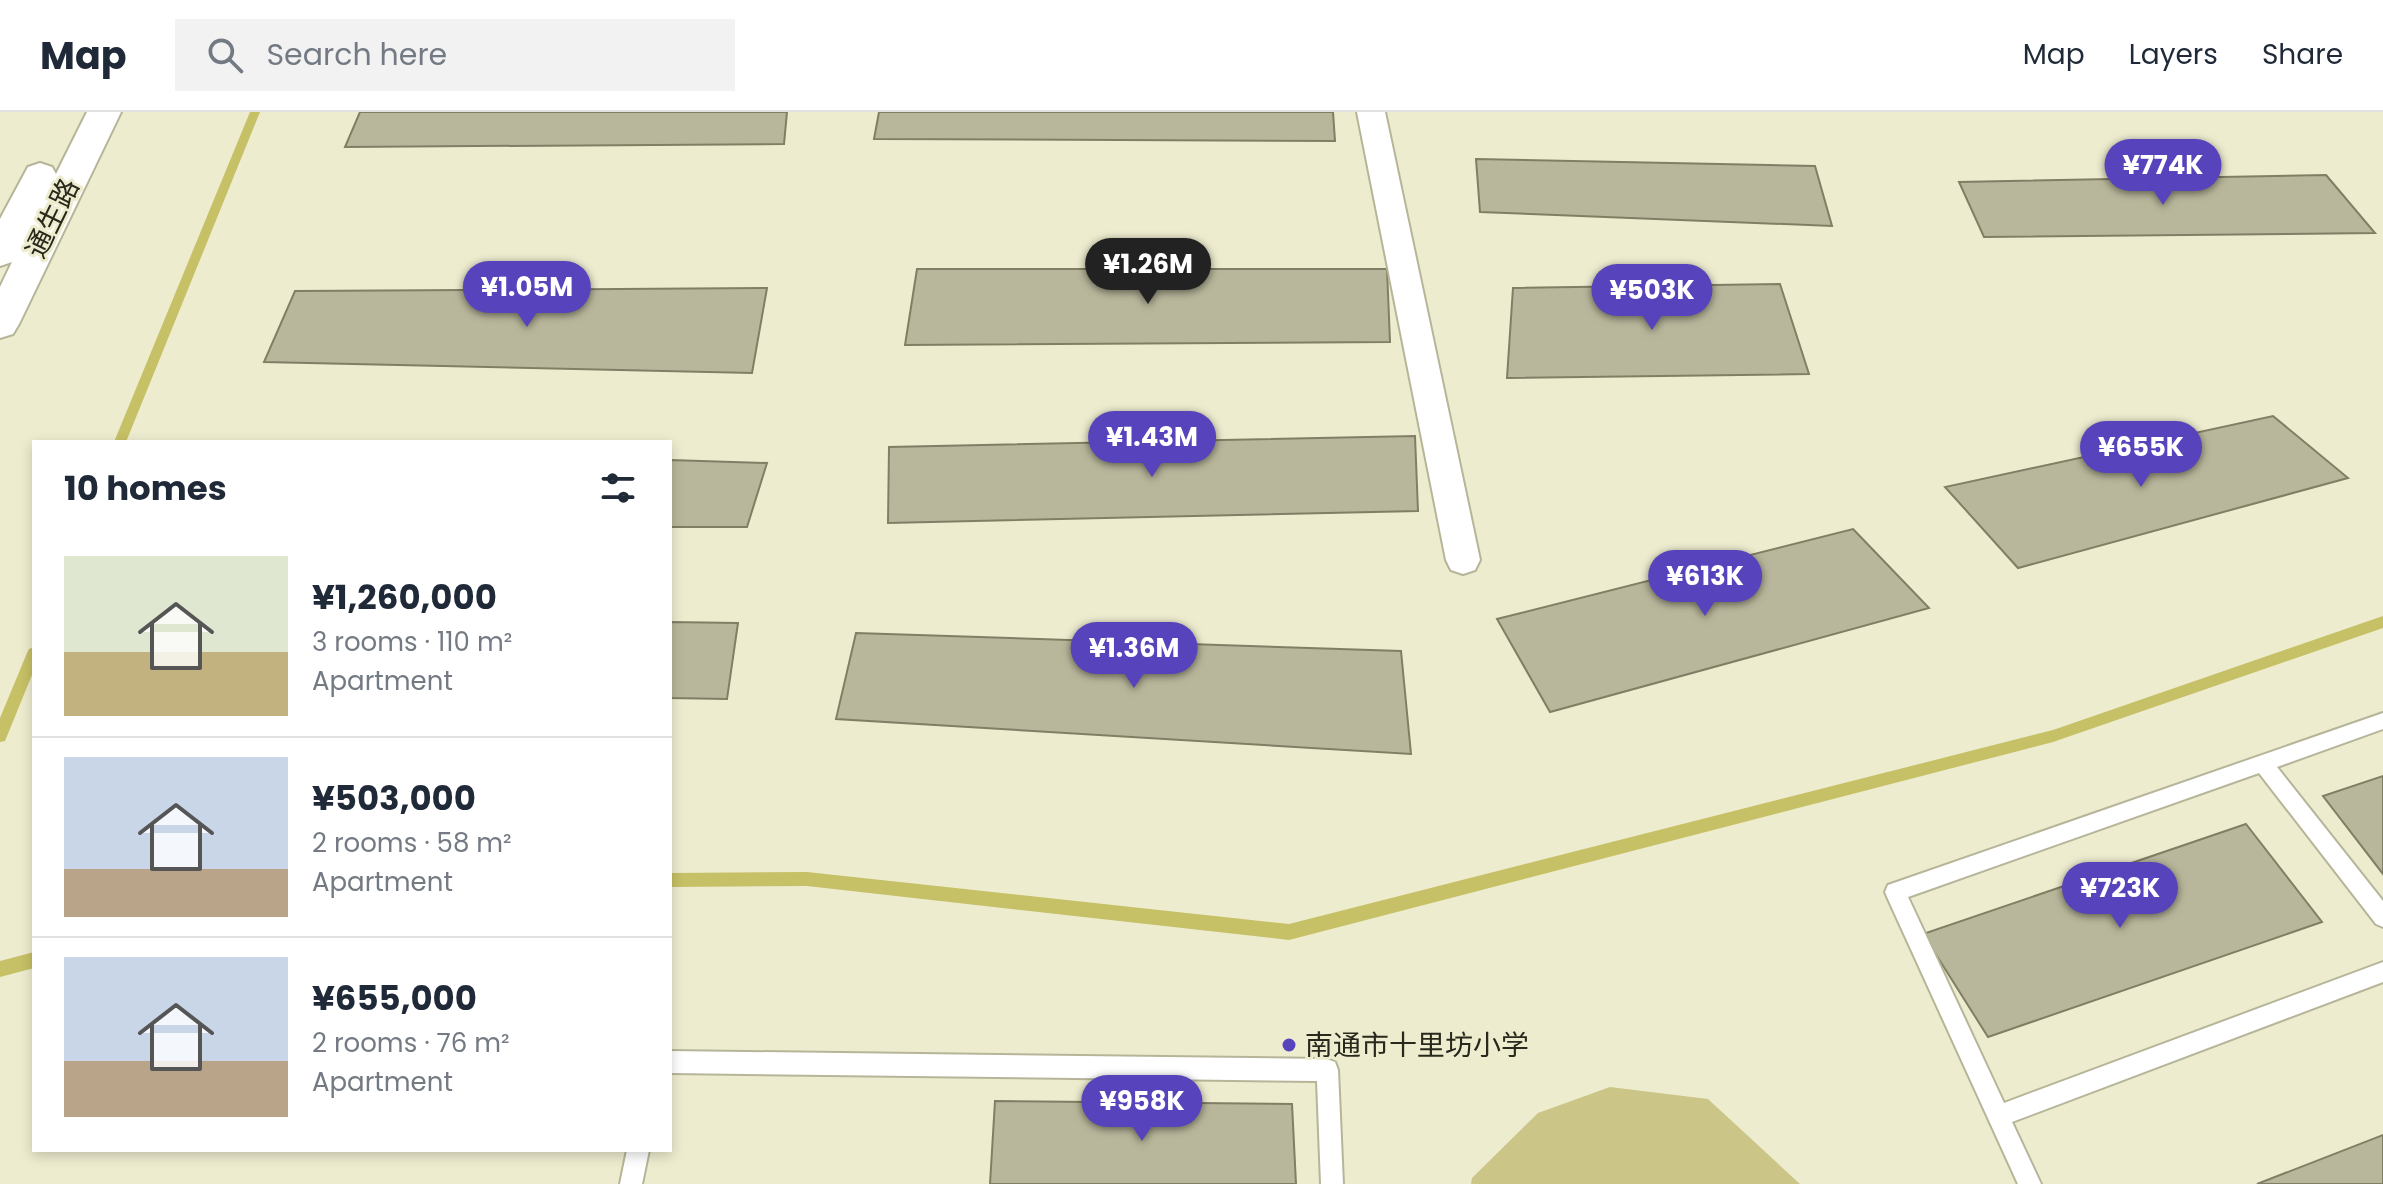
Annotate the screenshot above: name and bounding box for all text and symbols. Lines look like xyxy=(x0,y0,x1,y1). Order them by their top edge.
search box xyxy=(175,19,735,91)
text: Map xyxy=(40,29,127,82)
icon: search xyxy=(203,33,247,77)
text: Search here xyxy=(267,33,447,76)
text: Map xyxy=(2023,35,2085,74)
text: Layers xyxy=(2129,35,2218,74)
text: Share xyxy=(2262,35,2343,74)
pin: ¥774K xyxy=(2107,139,2219,207)
text: ¥774K xyxy=(2123,147,2204,183)
street label: 通生路 xyxy=(17,172,88,265)
pin: ¥1.26M xyxy=(1083,238,1213,306)
text: ¥1.26M xyxy=(1103,246,1193,282)
pin: ¥1.05M xyxy=(462,261,592,329)
pin: ¥503K xyxy=(1596,264,1708,332)
text: ¥1.05M xyxy=(481,269,573,305)
text: ¥503K xyxy=(1609,272,1695,308)
pin: ¥1.43M xyxy=(1087,411,1217,479)
text: ¥1.43M xyxy=(1106,419,1198,455)
pin: ¥655K xyxy=(2085,421,2197,489)
text: ¥655K xyxy=(2098,429,2184,465)
text: 10 homes xyxy=(64,464,227,512)
icon: filters xyxy=(596,466,640,510)
pin: ¥613K xyxy=(1649,550,1761,618)
text: ¥613K xyxy=(1666,558,1744,594)
text: ¥1,260,000 xyxy=(312,573,497,621)
icon: home xyxy=(128,588,224,684)
pin: ¥1.36M xyxy=(1069,622,1199,690)
text: 3 rooms · 110 m² xyxy=(312,624,512,660)
text: ¥1.36M xyxy=(1089,630,1179,666)
text: Apartment xyxy=(312,663,453,699)
text: ¥503,000 xyxy=(312,774,476,822)
icon: home xyxy=(128,789,224,885)
text: 2 rooms · 58 m² xyxy=(312,825,512,861)
pin: ¥723K xyxy=(2064,862,2176,930)
text: Apartment xyxy=(312,864,453,900)
text: ¥723K xyxy=(2080,870,2160,906)
text: ¥655,000 xyxy=(312,974,477,1022)
icon: home xyxy=(128,989,224,1085)
text: 2 rooms · 76 m² xyxy=(312,1025,510,1061)
place label: 南通市十里坊小学 xyxy=(1305,1026,1529,1065)
marker: 南通市十里坊小学 xyxy=(1280,1036,1298,1054)
text: Apartment xyxy=(312,1064,453,1100)
pin: ¥958K xyxy=(1086,1075,1198,1143)
text: ¥958K xyxy=(1099,1083,1185,1119)

